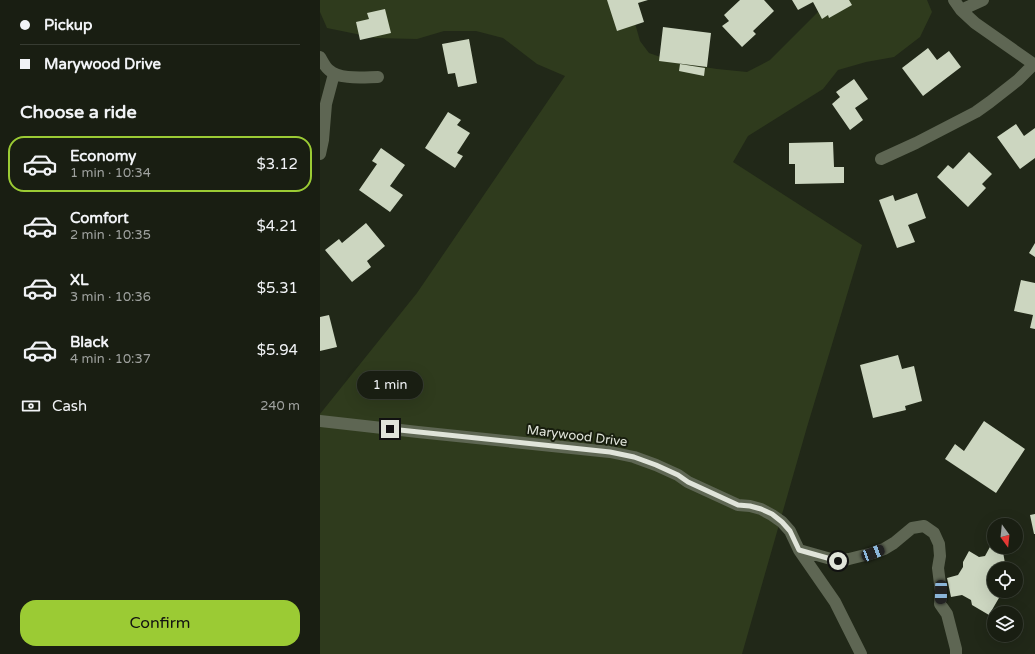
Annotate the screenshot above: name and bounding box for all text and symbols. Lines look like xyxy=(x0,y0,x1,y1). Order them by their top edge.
text: Pickup xyxy=(44,16,92,34)
text: Marywood Drive xyxy=(44,55,161,73)
text: Choose a ride xyxy=(20,101,137,123)
icon: car xyxy=(22,146,58,182)
text: Economy xyxy=(70,147,136,165)
text: $3.12 xyxy=(257,155,298,173)
text: 1 min · 10:34 xyxy=(70,165,151,181)
icon: car xyxy=(22,208,58,244)
text: Comfort xyxy=(70,209,129,227)
text: $4.21 xyxy=(257,217,298,235)
text: 2 min · 10:35 xyxy=(70,227,151,243)
icon: car xyxy=(22,270,58,306)
text: XL xyxy=(70,271,89,289)
text: $5.31 xyxy=(257,279,298,297)
text: 3 min · 10:36 xyxy=(70,289,151,305)
icon: car xyxy=(22,332,58,368)
text: Black xyxy=(70,333,109,351)
text: $5.94 xyxy=(257,341,298,359)
text: 4 min · 10:37 xyxy=(70,351,151,367)
callout: 1 min xyxy=(357,371,423,399)
text: 1 min xyxy=(373,377,407,393)
icon: cash xyxy=(20,395,42,417)
text: Cash xyxy=(52,397,87,415)
text: 240 m xyxy=(260,398,300,414)
route end xyxy=(381,420,399,438)
street label: Marywood Drive xyxy=(526,422,628,450)
north arrow xyxy=(987,518,1023,554)
map controls xyxy=(987,518,1023,642)
car xyxy=(860,543,886,563)
route start xyxy=(829,552,847,570)
button: locate xyxy=(987,562,1023,598)
car xyxy=(935,580,947,604)
button: Confirm xyxy=(20,600,300,646)
button: layers xyxy=(987,606,1023,642)

